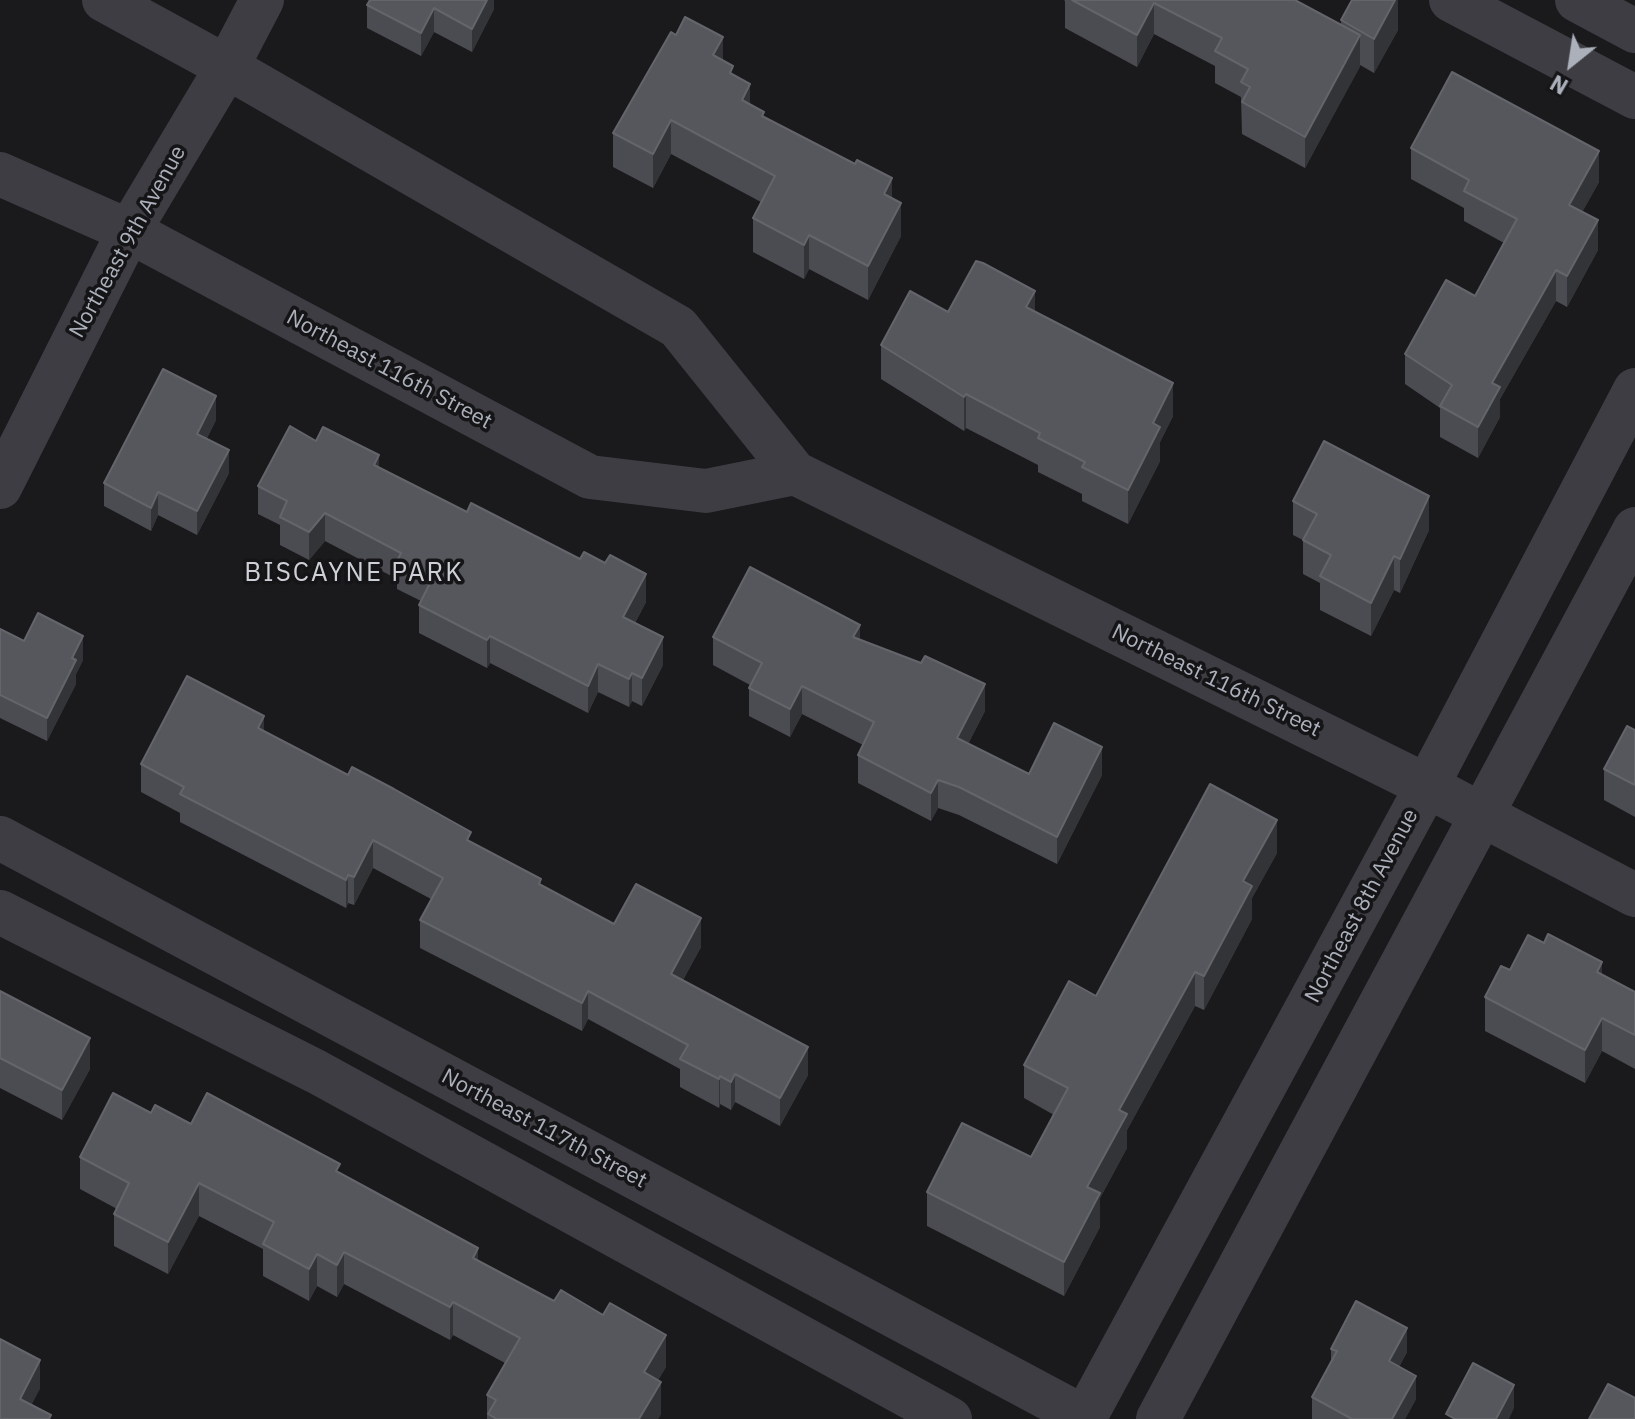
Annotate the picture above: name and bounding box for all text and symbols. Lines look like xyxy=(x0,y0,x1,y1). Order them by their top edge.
north arrow xyxy=(1531,24,1611,104)
text: N xyxy=(1545,69,1573,102)
street label: Northeast 9th Avenue xyxy=(64,141,192,343)
street label: Northeast 116th Street xyxy=(282,305,496,435)
district label: BISCAYNE PARK xyxy=(244,557,464,589)
street label: Northeast 116th Street xyxy=(1107,619,1325,743)
street label: Northeast 8th Avenue xyxy=(1300,805,1424,1007)
street label: Northeast 117th Street xyxy=(437,1064,651,1194)

